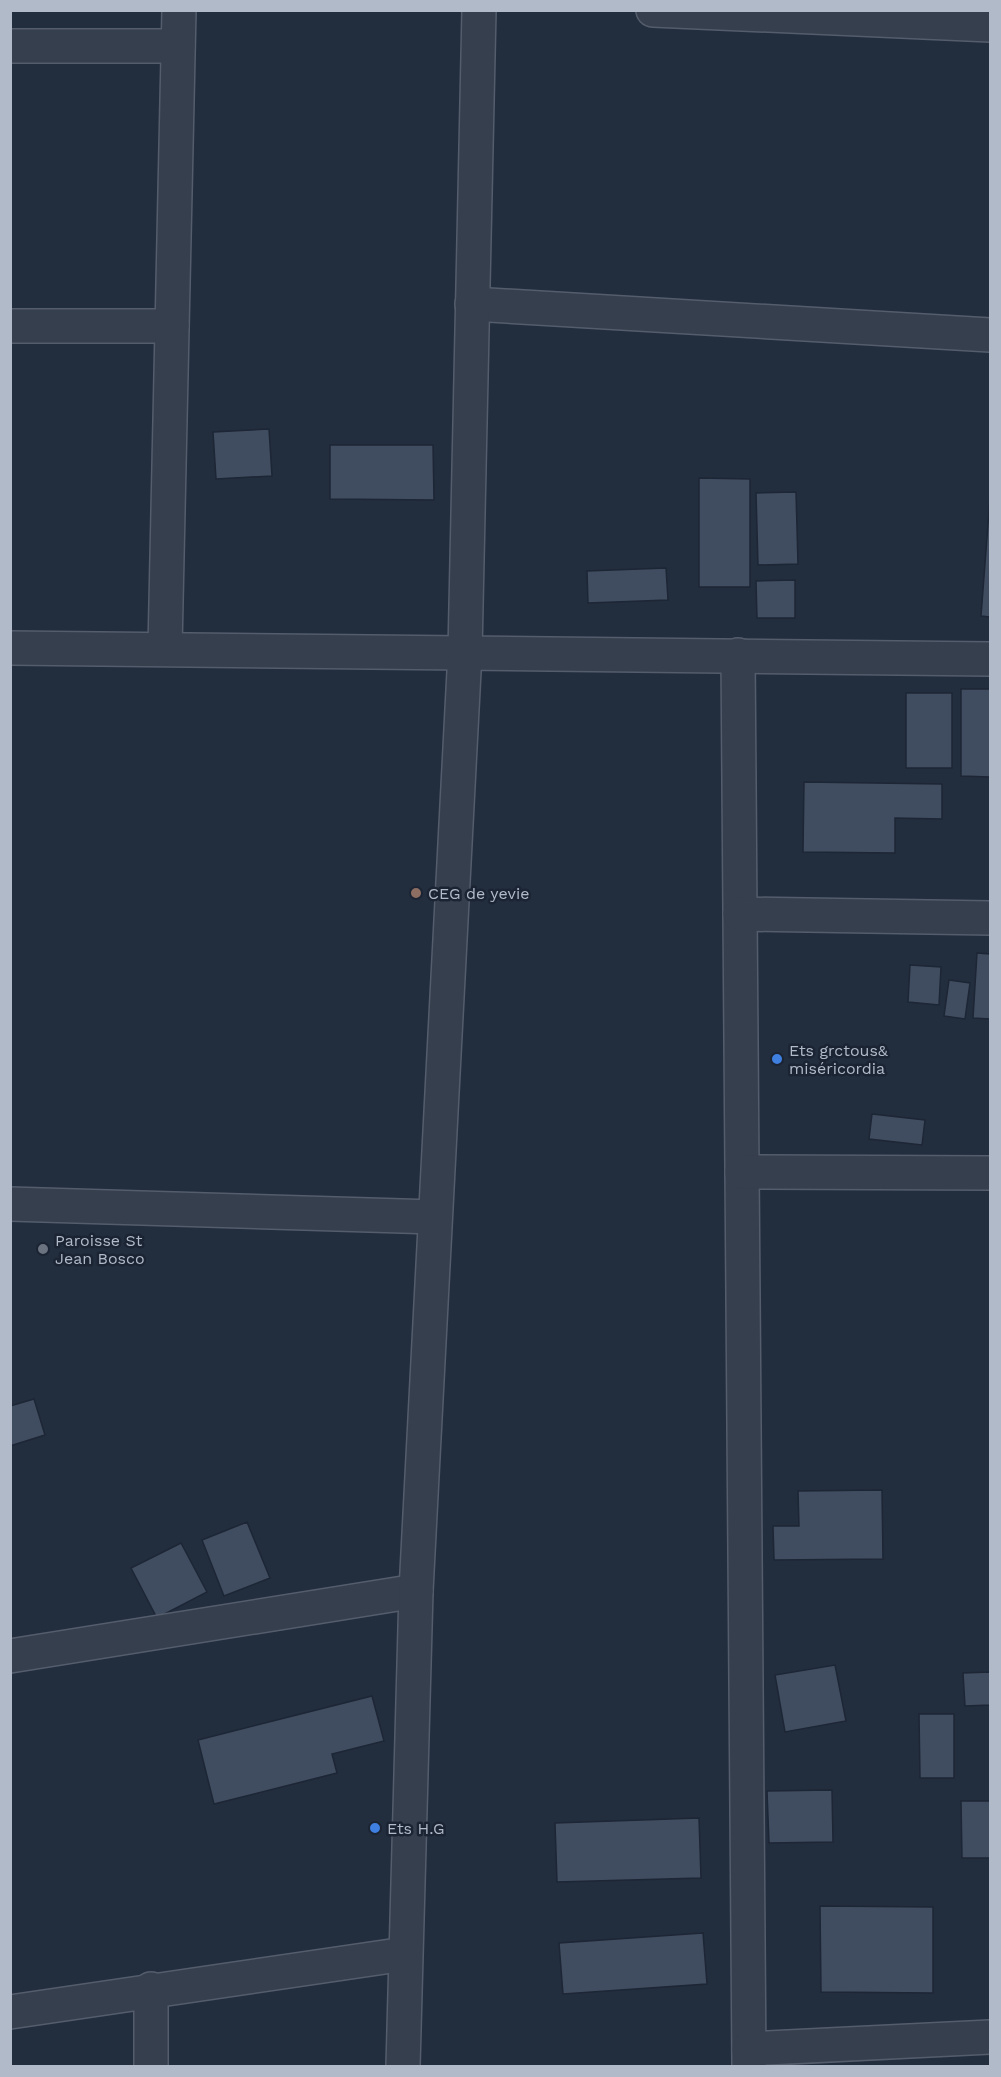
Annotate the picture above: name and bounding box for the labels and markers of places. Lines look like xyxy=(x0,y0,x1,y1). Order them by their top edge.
place label: CEG de yevie xyxy=(428,884,529,903)
marker: CEG de yevie xyxy=(409,886,423,900)
place label: Ets grctous& miséricordia xyxy=(789,1041,889,1078)
marker: Ets grctous& miséricordia xyxy=(770,1052,784,1066)
place label: Paroisse St Jean Bosco xyxy=(55,1231,145,1268)
marker: Paroisse St Jean Bosco xyxy=(36,1242,50,1256)
place label: Ets H.G xyxy=(387,1819,445,1838)
marker: Ets H.G xyxy=(368,1821,382,1835)

